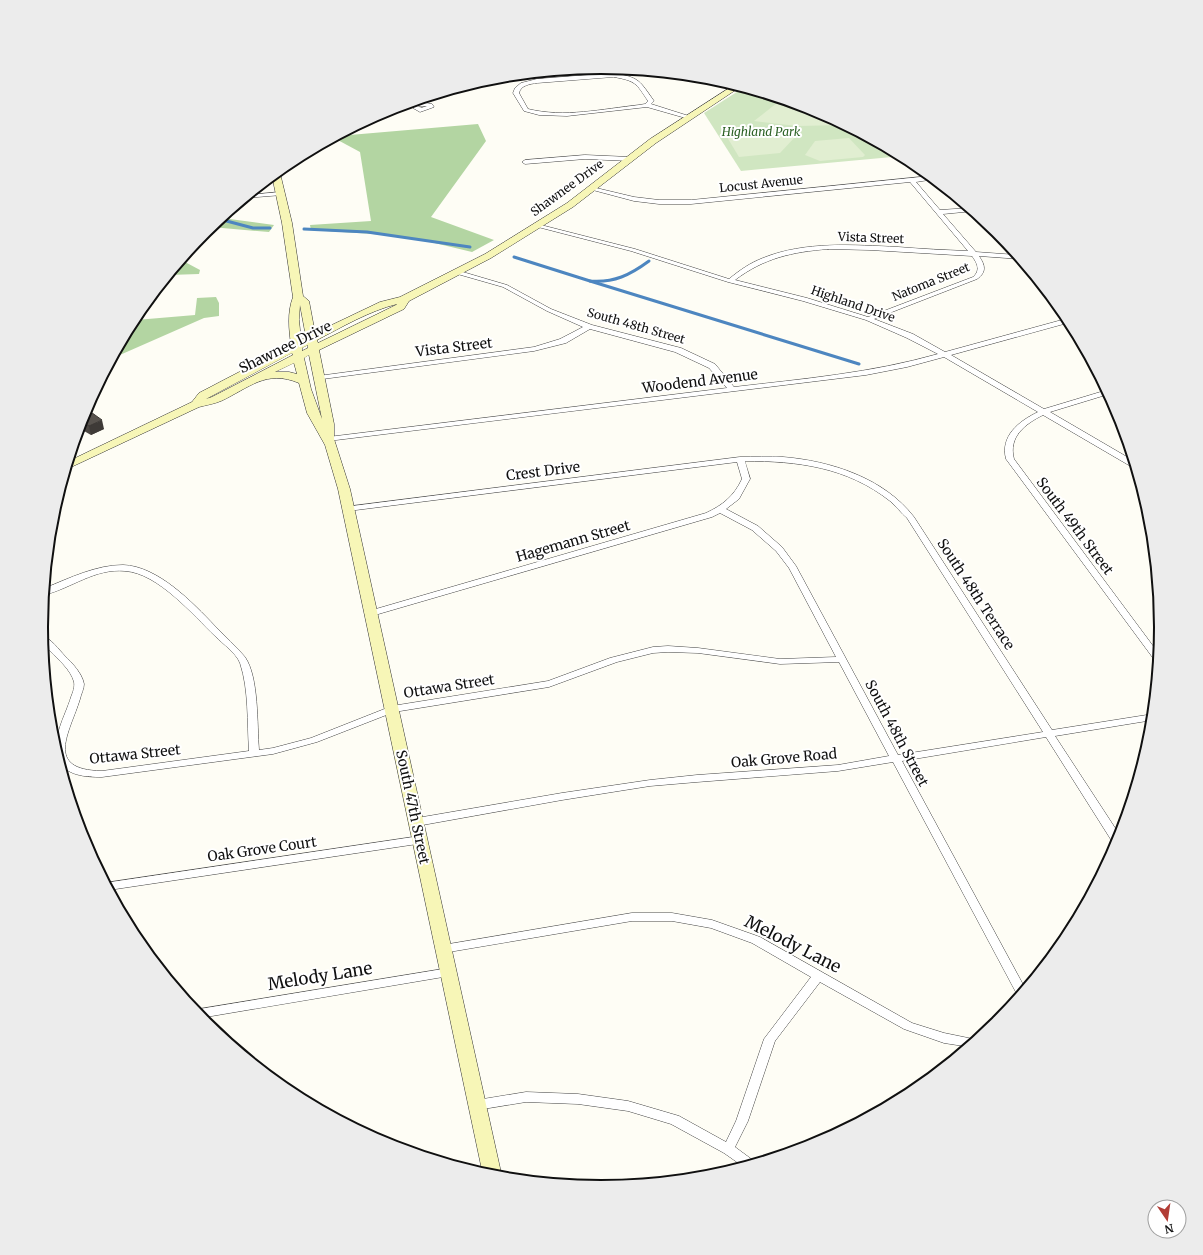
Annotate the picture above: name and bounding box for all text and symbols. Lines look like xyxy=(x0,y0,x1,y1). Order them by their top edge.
park label: Highland Park xyxy=(721,124,801,139)
street label: Shawnee Drive xyxy=(527,156,606,219)
street label: Locust Avenue xyxy=(718,172,803,195)
street label: Vista Street xyxy=(837,229,905,246)
street label: Natoma Street xyxy=(890,259,972,304)
street label: Highland Drive xyxy=(809,282,897,325)
street label: South 48th Street xyxy=(585,304,687,347)
street label: Shawnee Drive xyxy=(236,317,334,377)
street label: Vista Street xyxy=(414,333,494,361)
street label: Woodend Avenue xyxy=(640,365,759,397)
street label: Crest Drive xyxy=(505,458,581,484)
street label: South 49th Street xyxy=(1032,474,1118,579)
street label: Hagemann Street xyxy=(514,516,633,566)
street label: South 48th Terrace xyxy=(933,535,1019,653)
street label: Ottawa Street xyxy=(402,670,496,702)
street label: South 48th Street xyxy=(861,677,933,790)
street label: Ottawa Street xyxy=(89,740,182,768)
street label: Oak Grove Road xyxy=(730,744,838,772)
street label: South 47th Street xyxy=(392,748,434,866)
street label: Oak Grove Court xyxy=(206,832,318,866)
street label: Melody Lane xyxy=(741,910,845,978)
street label: Melody Lane xyxy=(266,957,374,995)
north arrow xyxy=(1147,1199,1187,1239)
text: N xyxy=(1163,1221,1175,1237)

